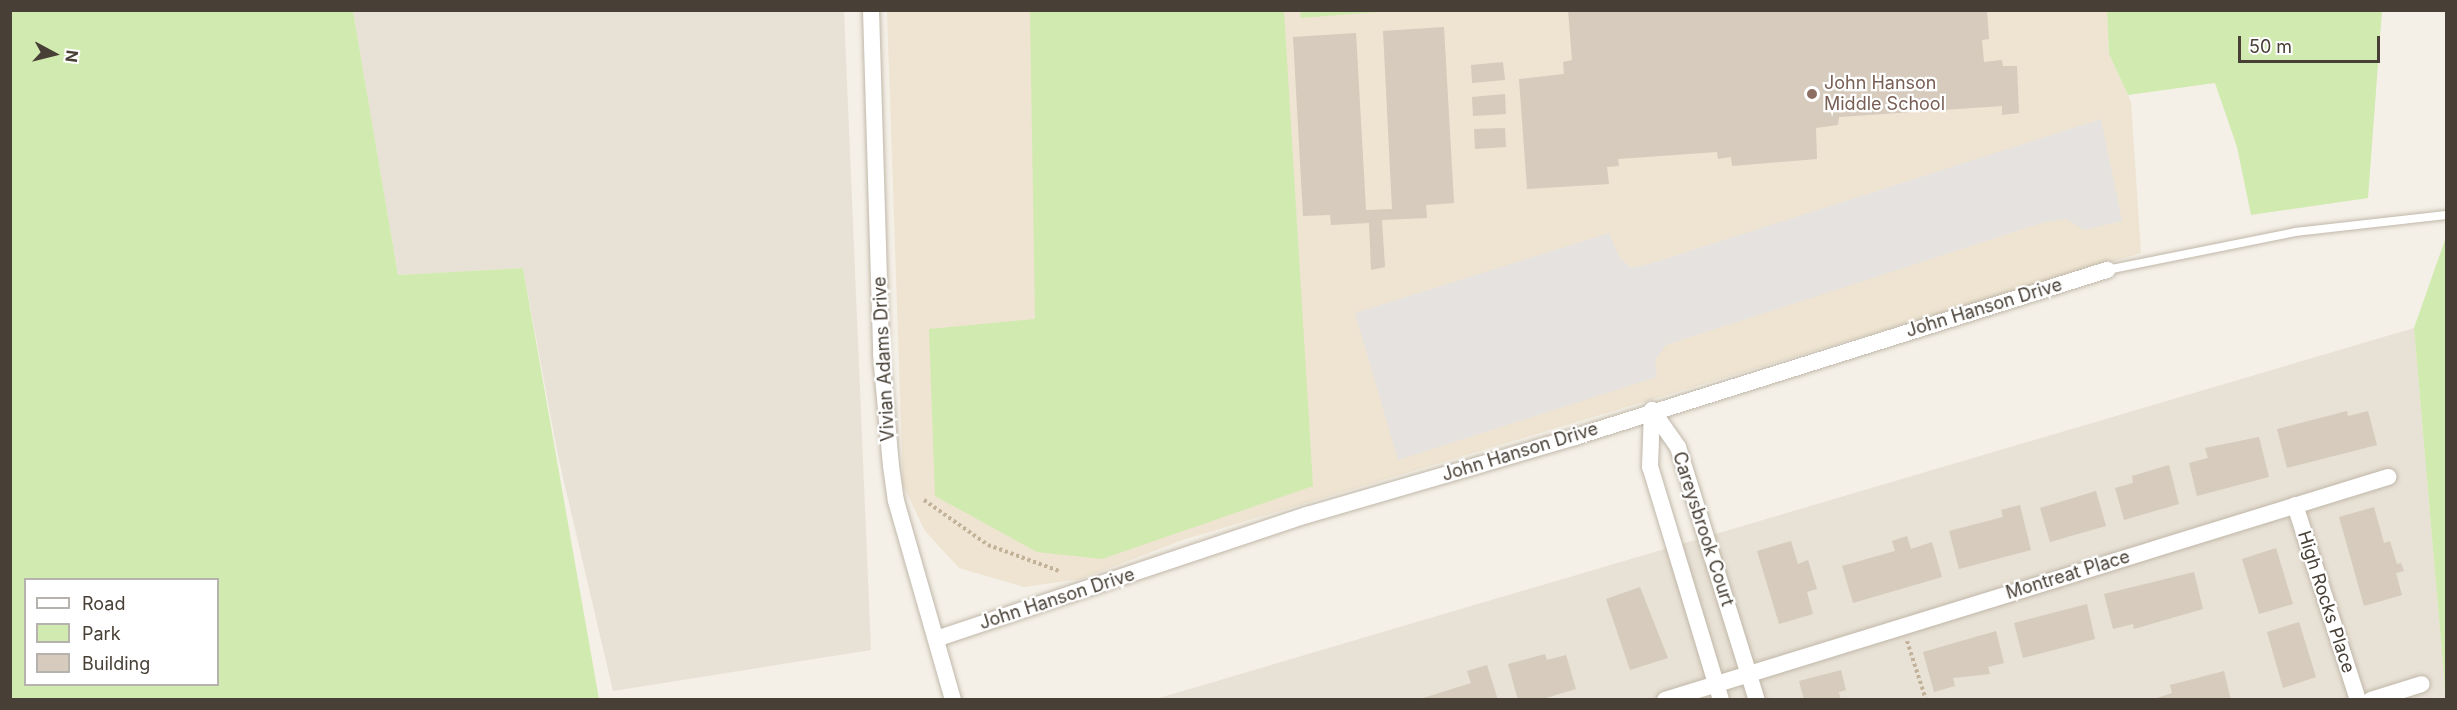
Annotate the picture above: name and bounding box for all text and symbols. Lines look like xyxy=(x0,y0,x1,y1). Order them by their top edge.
north arrow xyxy=(24,24,84,84)
scale bar xyxy=(2241,24,2384,62)
text: 50 m xyxy=(2249,36,2292,57)
text: N xyxy=(61,49,83,63)
place label: John Hanson Middle School xyxy=(1824,73,1945,116)
marker: John Hanson Middle School xyxy=(1805,87,1819,101)
street label: John Hanson Drive xyxy=(1903,274,2065,342)
street label: Vivian Adams Drive xyxy=(869,276,899,442)
street label: John Hanson Drive xyxy=(1439,418,1601,486)
street label: Careysbrook Court xyxy=(1668,449,1738,609)
street label: High Rocks Place xyxy=(2293,528,2359,676)
street label: Montreat Place xyxy=(2003,546,2133,604)
street label: John Hanson Drive xyxy=(977,564,1137,634)
legend xyxy=(24,578,219,686)
text: Road xyxy=(82,593,125,614)
text: Park xyxy=(82,623,121,644)
text: Building xyxy=(82,653,150,674)

